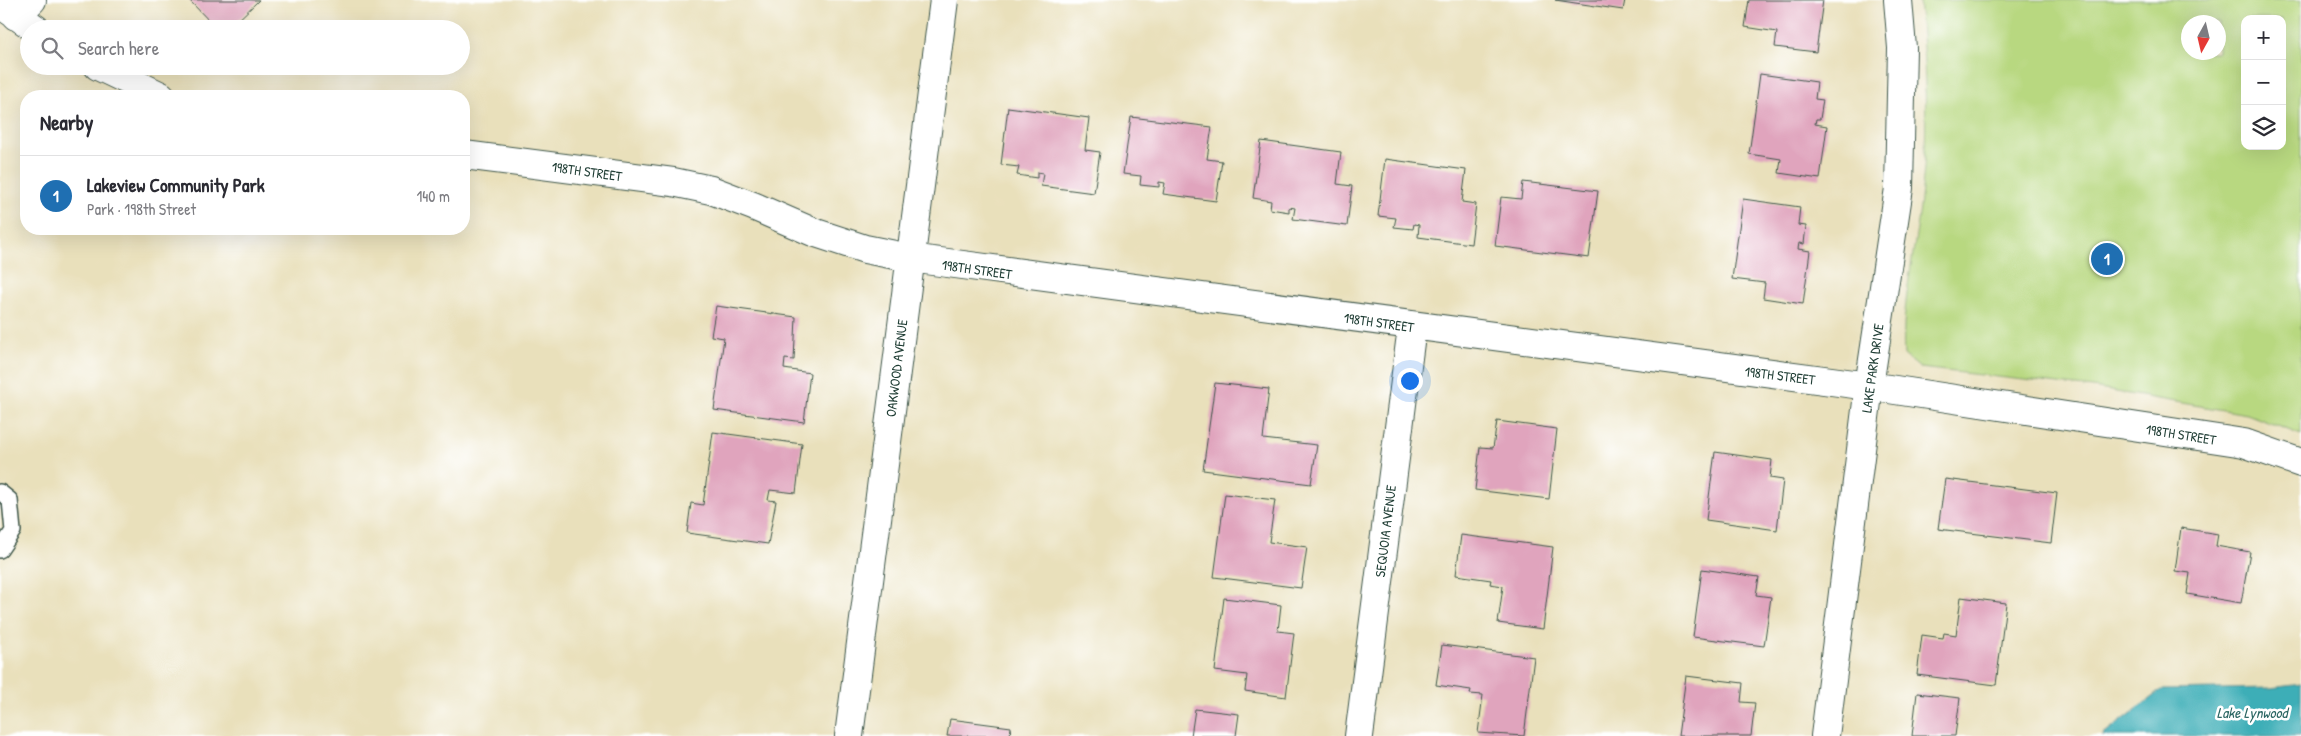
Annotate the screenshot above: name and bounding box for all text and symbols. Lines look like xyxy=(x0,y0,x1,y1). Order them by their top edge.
north arrow xyxy=(2181,15,2226,60)
map controls xyxy=(2241,15,2286,150)
button: + xyxy=(2241,15,2286,60)
search box xyxy=(20,20,470,75)
icon: search xyxy=(38,34,66,62)
text: Search here xyxy=(78,35,159,61)
button: − xyxy=(2241,60,2286,105)
button: layers xyxy=(2241,105,2286,150)
text: Nearby xyxy=(40,108,93,137)
street label: 198TH STREET xyxy=(551,157,624,185)
text: Lakeview Community Park xyxy=(87,172,265,198)
text: 1 xyxy=(53,185,59,207)
text: 140 m xyxy=(416,185,450,207)
text: Park · 198th Street xyxy=(87,198,196,220)
pin: 1 xyxy=(2091,240,2123,278)
street label: 198TH STREET xyxy=(941,255,1014,283)
street label: 198TH STREET xyxy=(1343,308,1416,336)
street label: OAKWOOD AVENUE xyxy=(881,318,911,418)
street label: LAKE PARK DRIVE xyxy=(1856,322,1888,414)
street label: 198TH STREET xyxy=(1744,361,1817,389)
your location xyxy=(1397,368,1423,394)
street label: 198TH STREET xyxy=(2145,419,2218,449)
street label: SEQUOIA AVENUE xyxy=(1370,484,1400,578)
water label: Lake Lynwood xyxy=(2217,702,2289,723)

